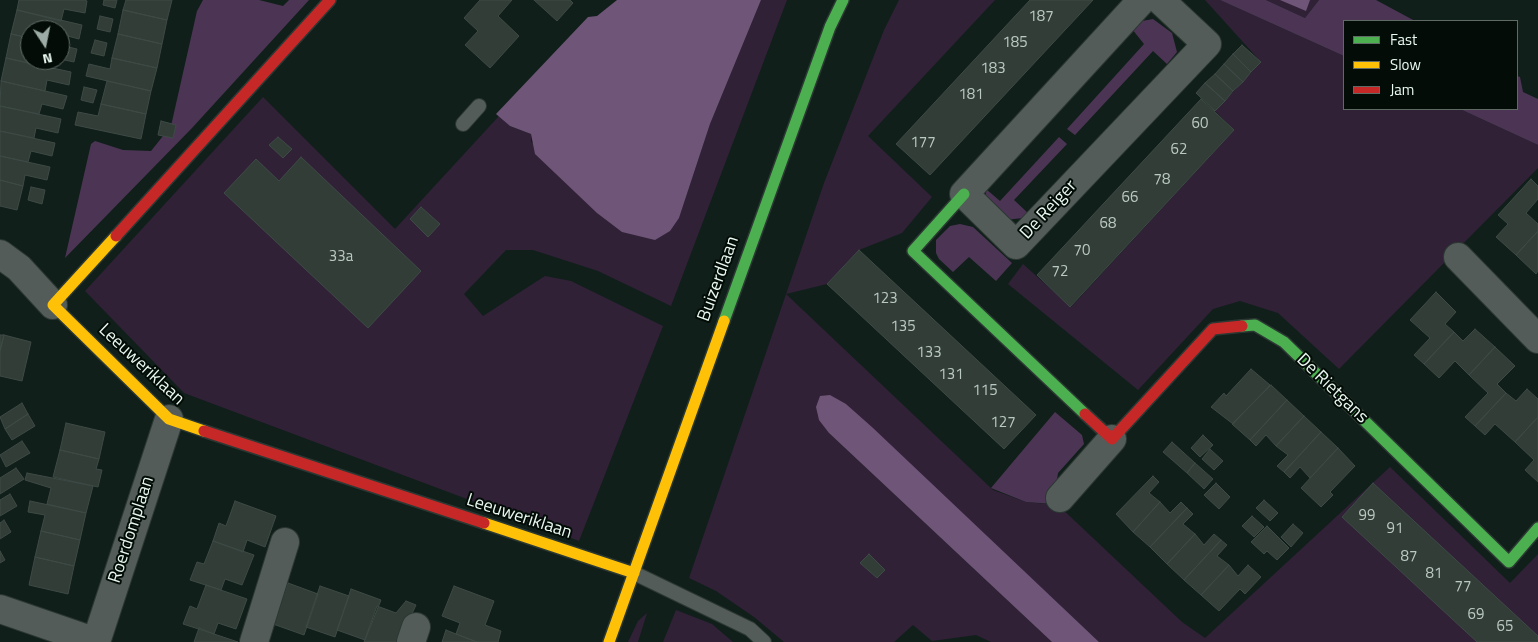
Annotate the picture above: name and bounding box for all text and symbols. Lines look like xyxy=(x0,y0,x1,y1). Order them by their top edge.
house number: 187 xyxy=(1028,8,1054,26)
north arrow xyxy=(20,20,70,70)
legend xyxy=(1343,20,1518,110)
text: Fast xyxy=(1390,28,1417,51)
house number: 185 xyxy=(1002,34,1028,52)
text: N xyxy=(41,48,55,70)
text: Slow xyxy=(1390,53,1421,76)
house number: 183 xyxy=(980,60,1006,78)
text: Jam xyxy=(1390,78,1414,101)
house number: 181 xyxy=(958,86,984,104)
house number: 60 xyxy=(1192,115,1208,133)
house number: 177 xyxy=(910,134,936,152)
house number: 62 xyxy=(1171,141,1187,159)
house number: 78 xyxy=(1154,171,1170,189)
street label: De Reiger xyxy=(1016,176,1082,244)
house number: 66 xyxy=(1122,189,1138,207)
house number: 68 xyxy=(1100,215,1116,233)
street label: Buizerdlaan xyxy=(694,233,744,325)
house number: 70 xyxy=(1074,242,1090,260)
house number: 33a xyxy=(329,248,353,266)
house number: 72 xyxy=(1052,263,1068,281)
house number: 123 xyxy=(872,290,898,308)
house number: 135 xyxy=(890,318,916,336)
street label: Leeuweriklaan xyxy=(94,320,188,410)
house number: 133 xyxy=(916,344,942,362)
street label: De Rietgans xyxy=(1292,350,1372,428)
house number: 131 xyxy=(938,366,964,384)
house number: 115 xyxy=(972,382,998,400)
house number: 127 xyxy=(990,414,1016,432)
street label: Roerdomplaan xyxy=(105,474,159,586)
street label: Leeuweriklaan xyxy=(464,490,574,544)
house number: 99 xyxy=(1359,507,1375,525)
house number: 91 xyxy=(1387,520,1403,538)
house number: 87 xyxy=(1401,548,1417,566)
house number: 81 xyxy=(1426,565,1442,583)
house number: 77 xyxy=(1455,578,1471,596)
house number: 69 xyxy=(1468,606,1484,624)
house number: 65 xyxy=(1497,618,1513,636)

